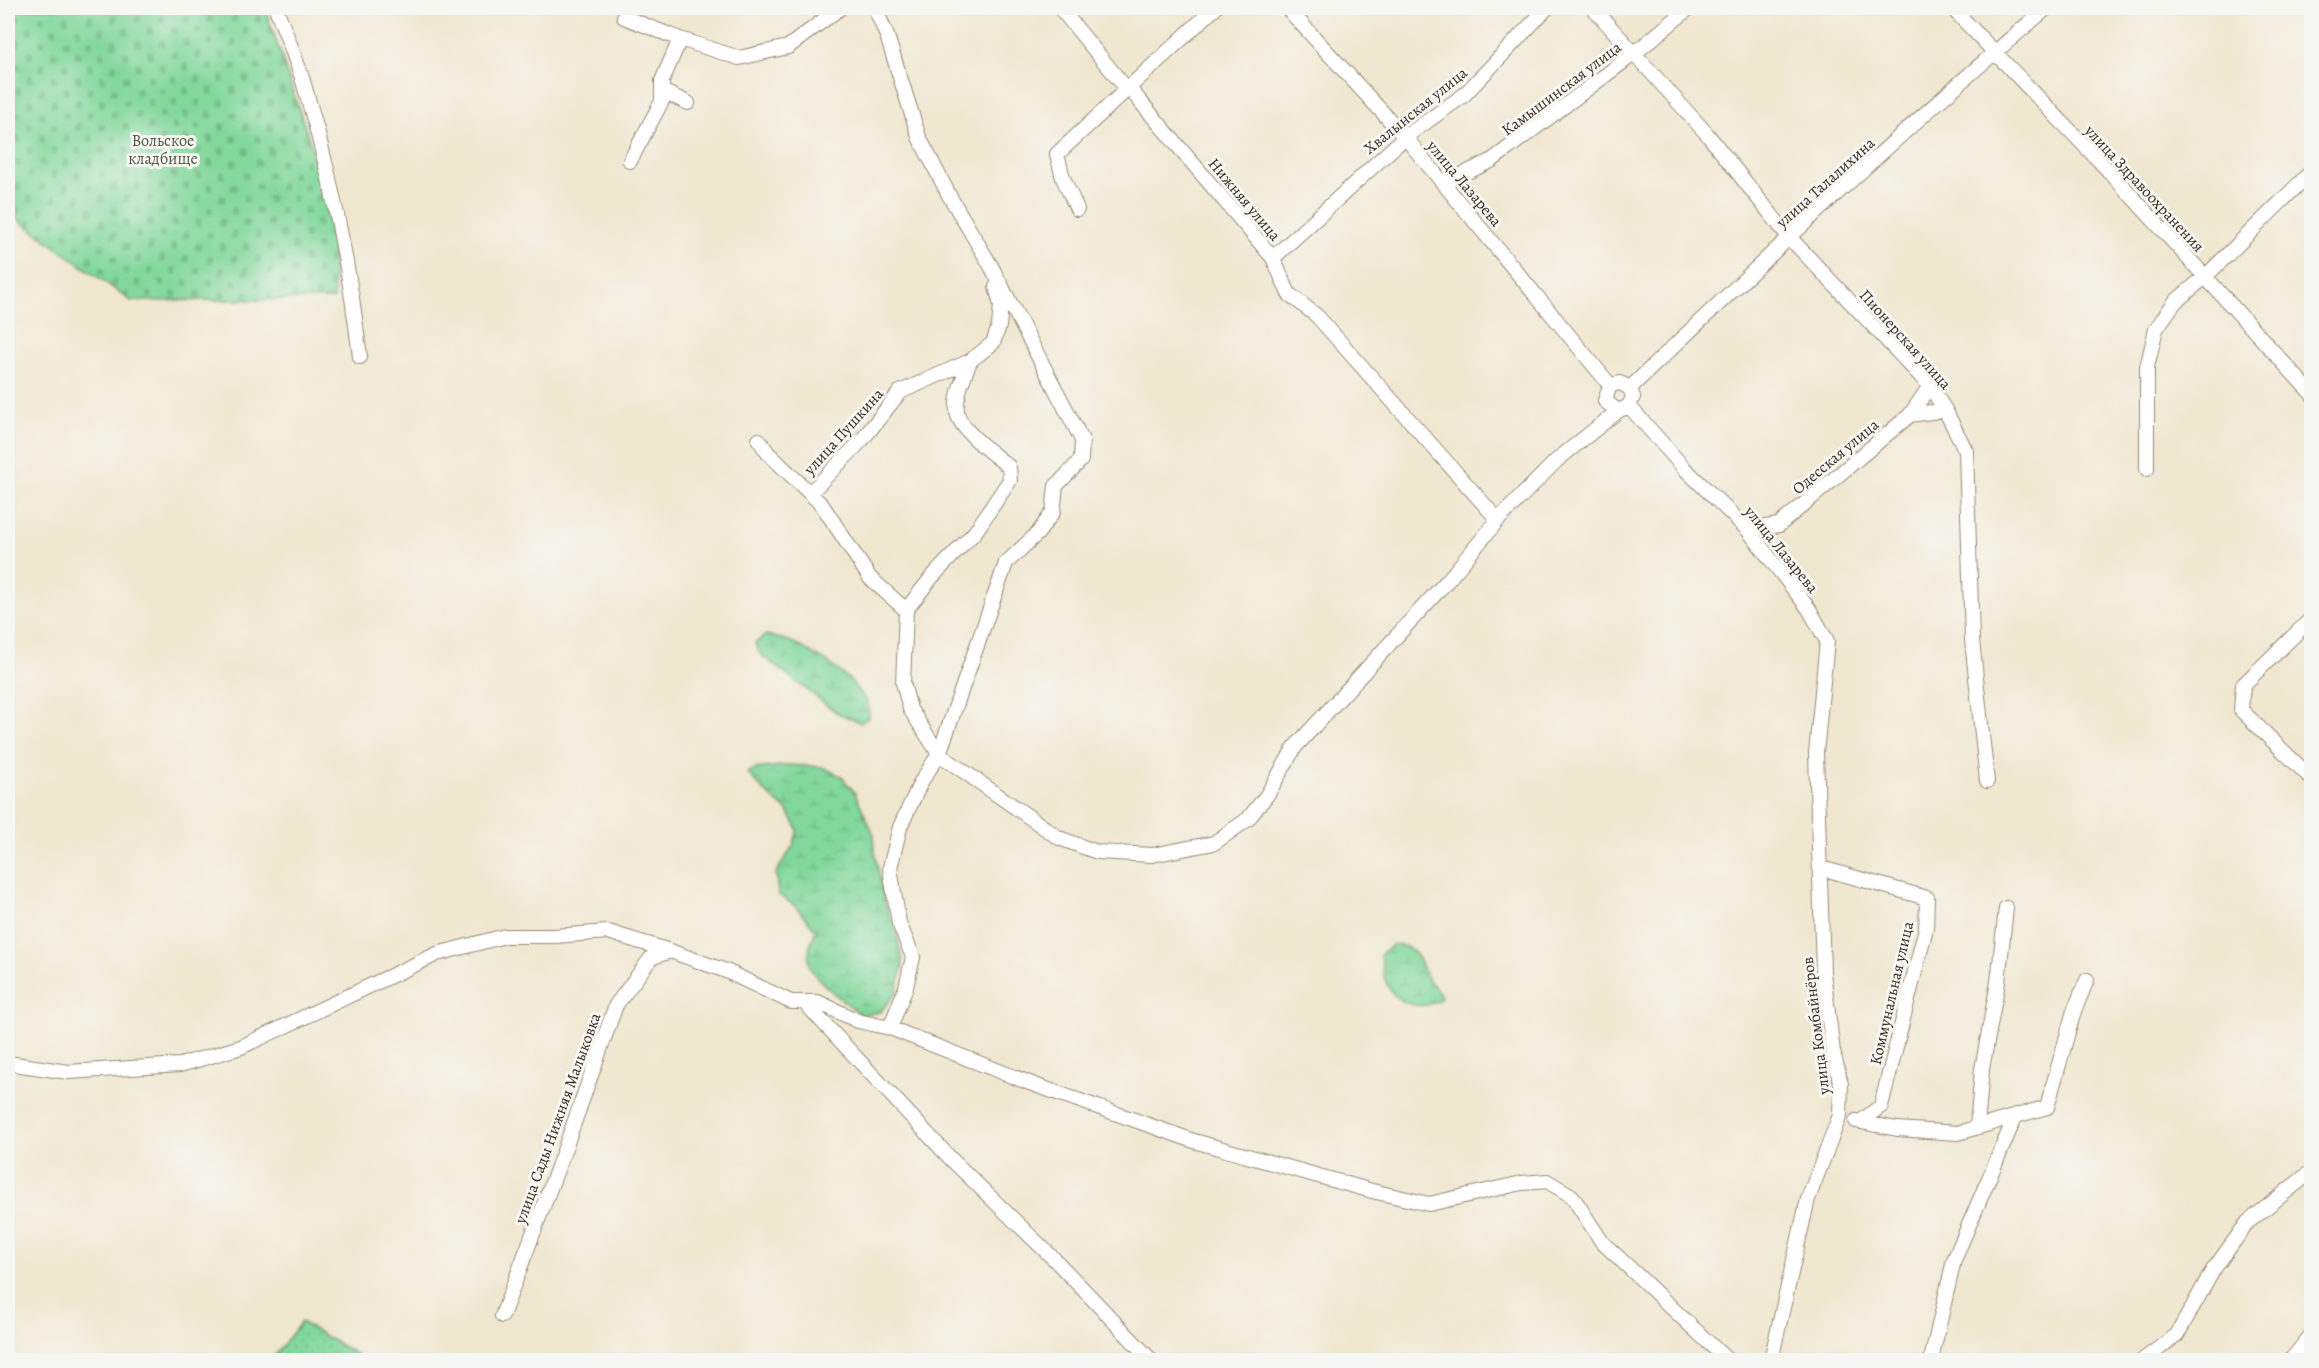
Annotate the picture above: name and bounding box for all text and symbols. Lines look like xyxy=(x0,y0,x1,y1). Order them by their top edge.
street label: Камышинская улица xyxy=(1497,36,1626,141)
street label: Хвалынская улица xyxy=(1359,62,1473,159)
street label: улица Здравоохранения xyxy=(2079,120,2209,257)
park label: Вольское кладбище xyxy=(128,130,198,170)
street label: улица Талалихина xyxy=(1771,132,1880,234)
street label: улица Лазарева xyxy=(1421,135,1507,232)
street label: Нижняя улица xyxy=(1203,153,1286,246)
street label: Пионерская улица xyxy=(1854,285,1957,395)
street label: улица Пушкина xyxy=(798,383,889,481)
street label: Одесская улица xyxy=(1788,414,1884,500)
street label: улица Лазарева xyxy=(1739,501,1824,598)
street label: Коммунальная улица xyxy=(1865,919,1919,1067)
street label: улица Комбайнёров xyxy=(1797,956,1835,1097)
street label: улица Сады Нижняя Малыковка xyxy=(509,1009,607,1228)

